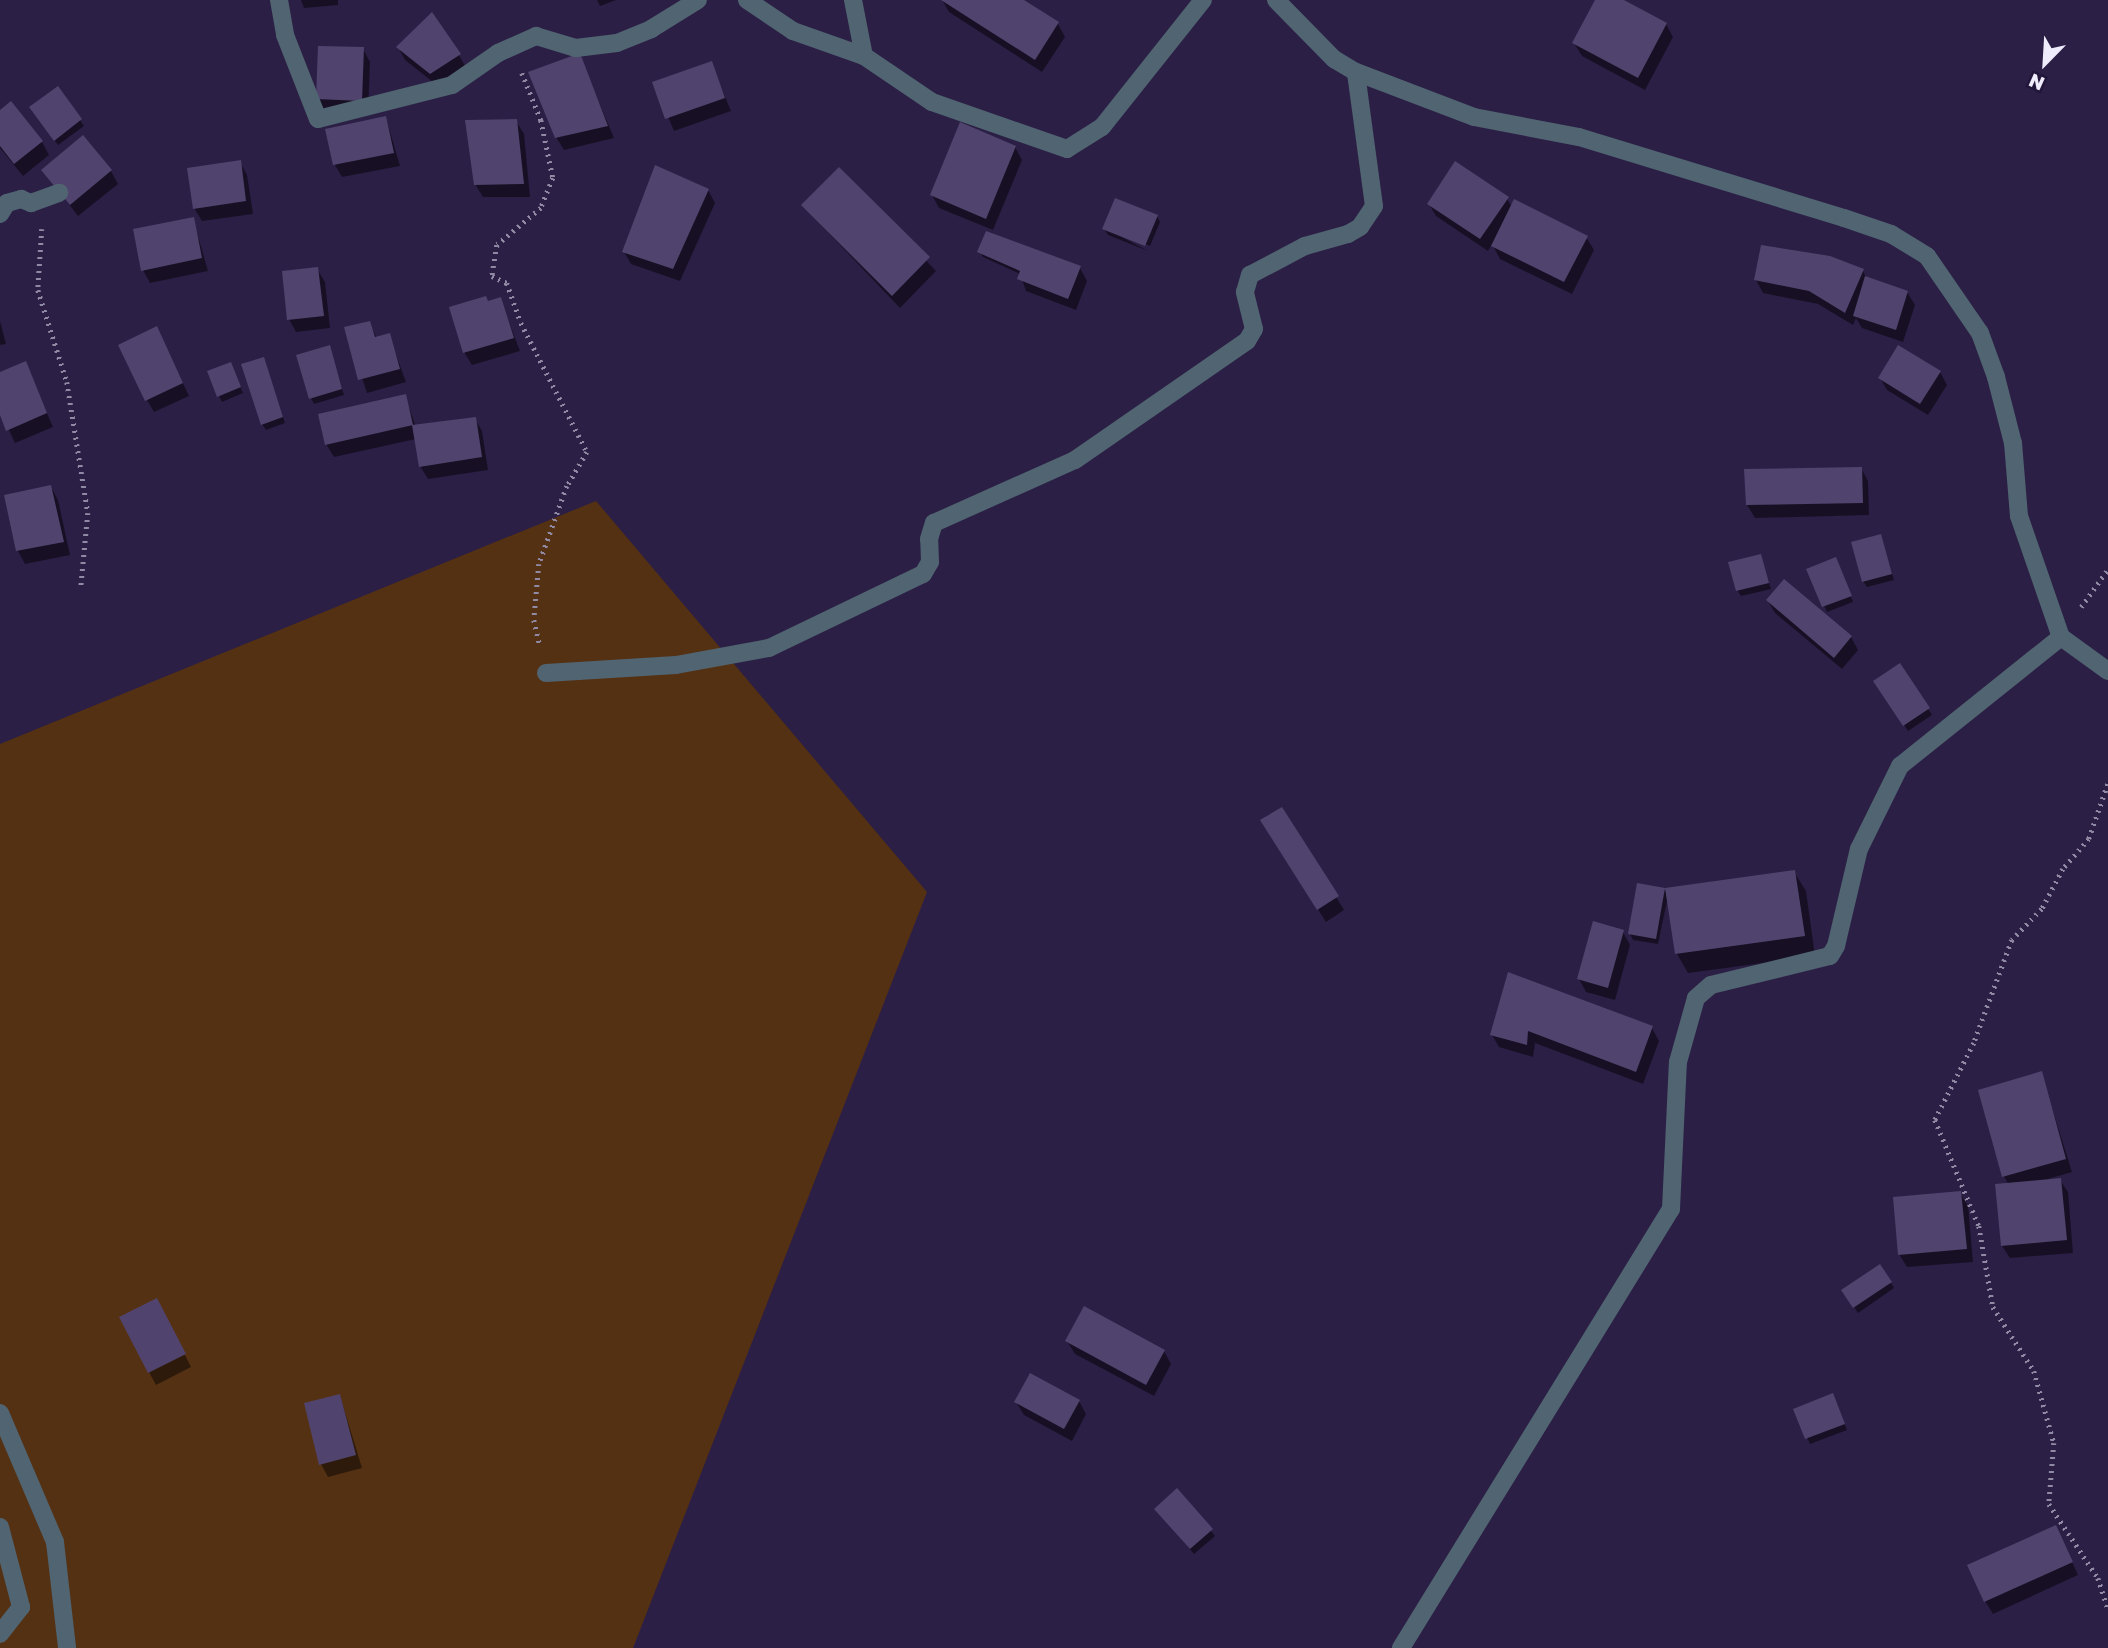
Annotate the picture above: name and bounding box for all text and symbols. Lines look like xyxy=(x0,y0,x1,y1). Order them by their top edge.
north arrow xyxy=(2010,28,2080,98)
text: N xyxy=(2025,69,2048,96)

